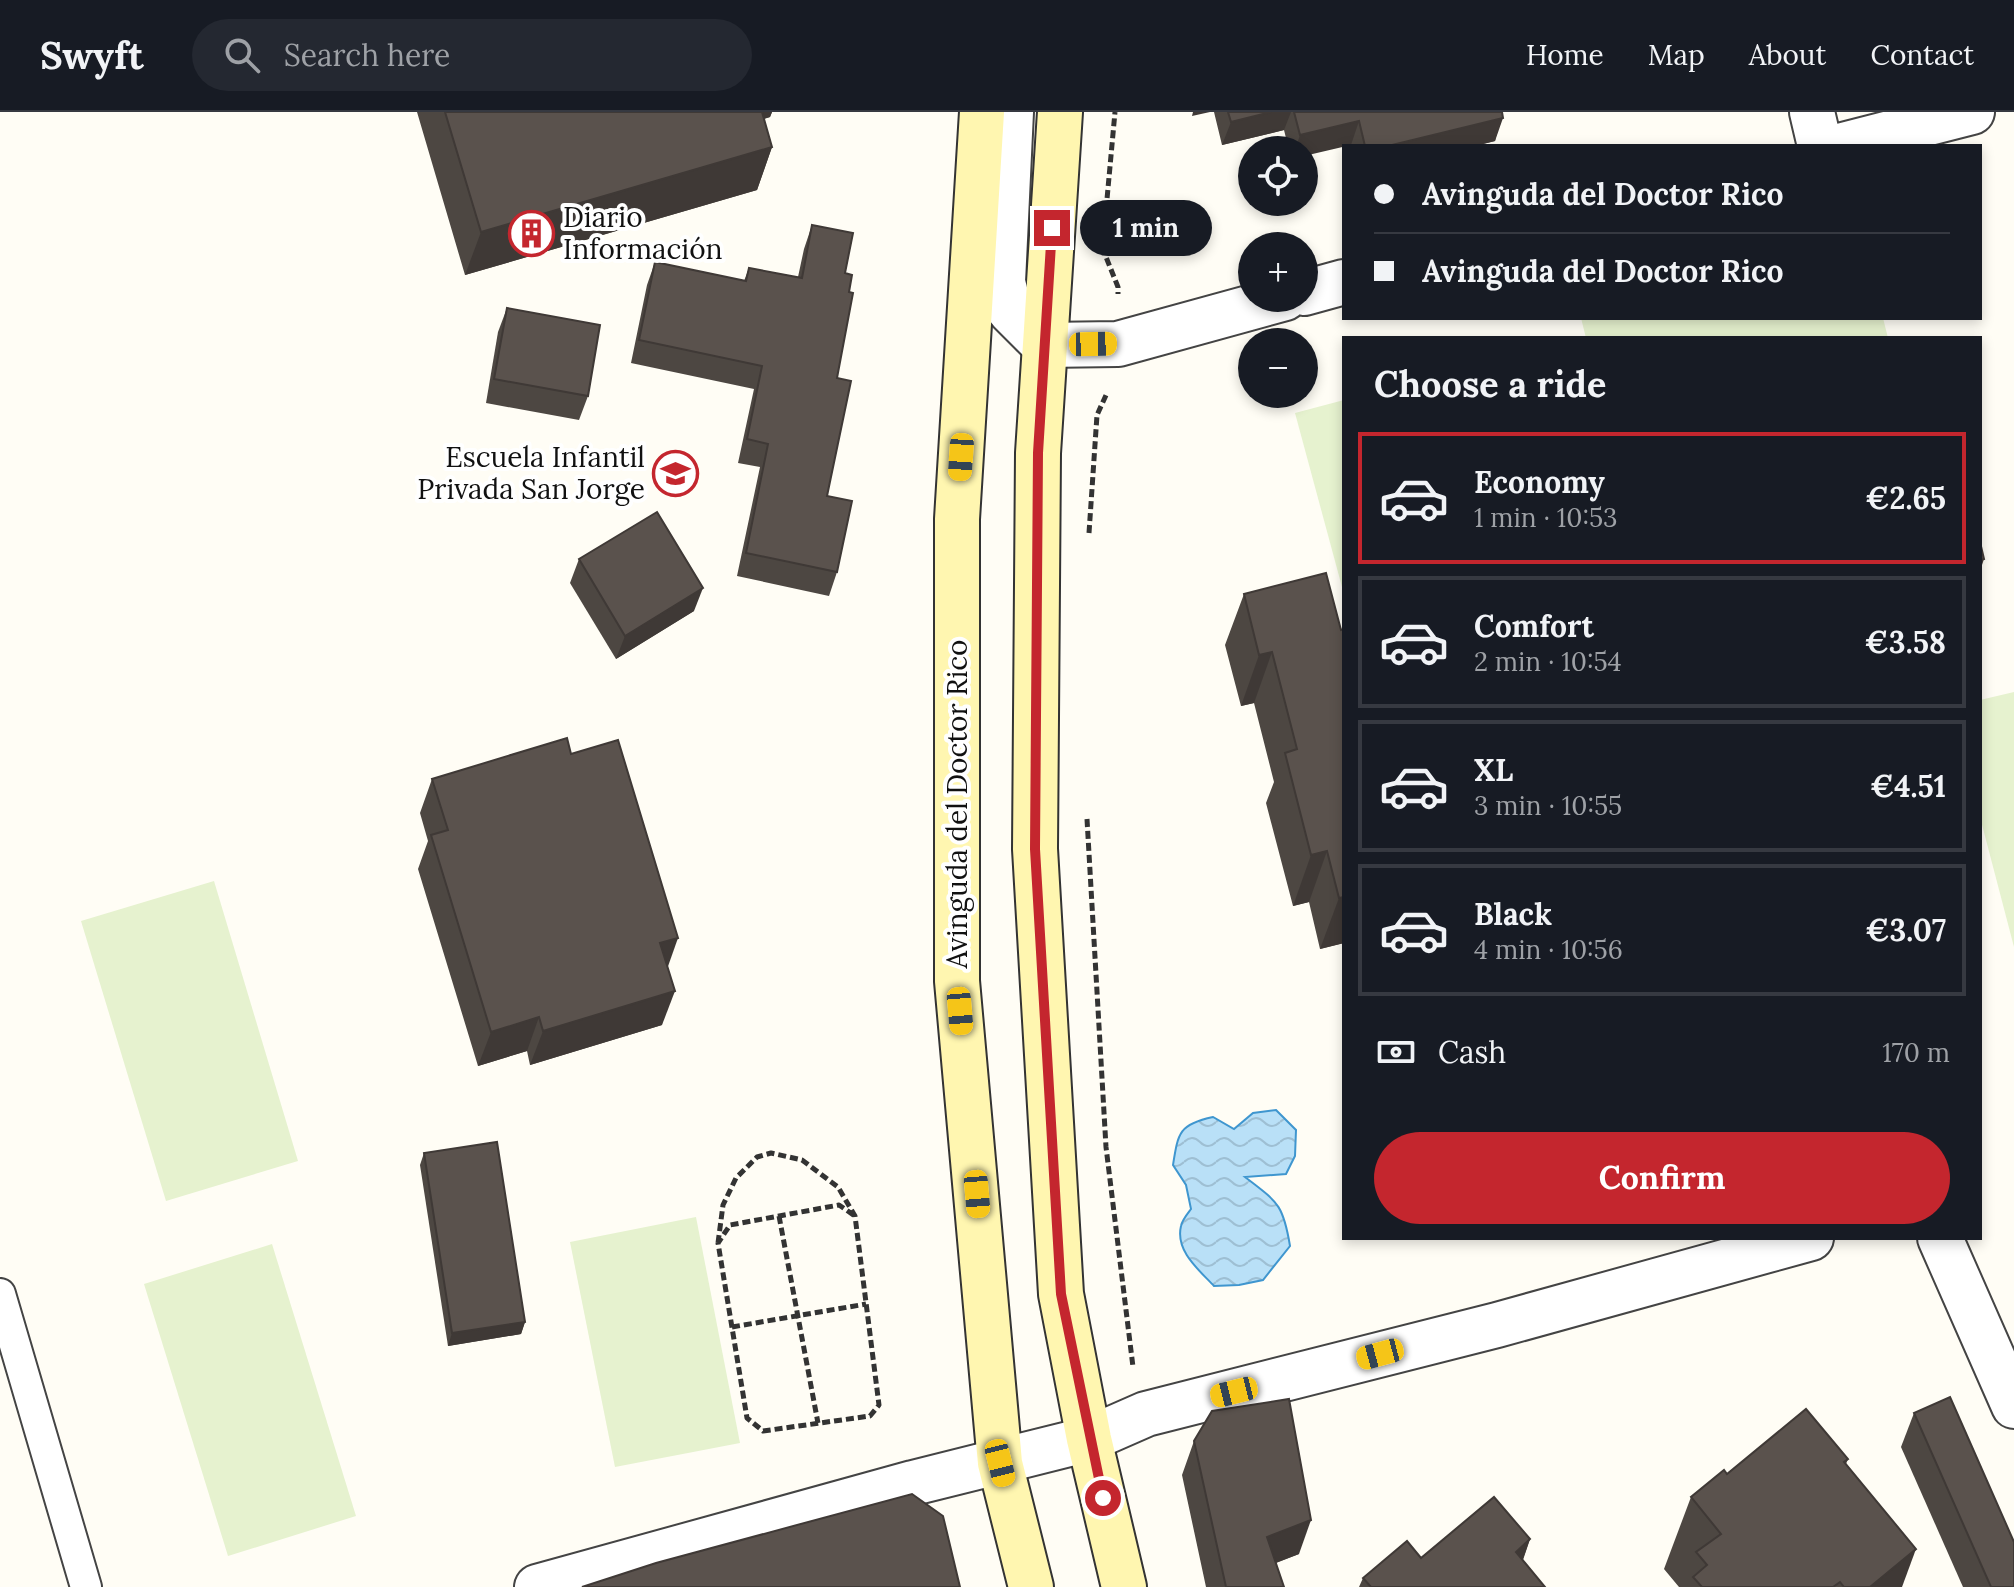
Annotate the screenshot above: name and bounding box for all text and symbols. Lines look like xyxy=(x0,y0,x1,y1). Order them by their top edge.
search box xyxy=(192,19,752,91)
text: Swyft xyxy=(40,31,144,79)
icon: search xyxy=(220,33,264,77)
text: Search here xyxy=(284,36,450,74)
text: Home xyxy=(1526,37,1604,73)
text: Map xyxy=(1648,37,1705,73)
text: About xyxy=(1749,37,1826,73)
text: Contact xyxy=(1870,37,1974,73)
map controls xyxy=(1238,136,1318,408)
button: locate xyxy=(1238,136,1318,216)
text: Avinguda del Doctor Rico xyxy=(1422,175,1784,213)
place label: Diario Información xyxy=(563,199,723,267)
callout: 1 min xyxy=(1080,200,1212,256)
building icon: Diario Información xyxy=(508,209,556,257)
route end xyxy=(1034,210,1070,246)
text: 1 min xyxy=(1113,211,1179,244)
button: + xyxy=(1238,232,1318,312)
text: Avinguda del Doctor Rico xyxy=(1422,252,1784,290)
button: − xyxy=(1238,328,1318,408)
car xyxy=(1069,332,1117,356)
text: Choose a ride xyxy=(1374,361,1606,407)
car xyxy=(947,432,975,482)
place label: Escuela Infantil Privada San Jorge xyxy=(417,439,645,507)
school or university icon: Escuela Infantil Privada San Jorge xyxy=(652,449,700,497)
icon: car xyxy=(1378,462,1450,534)
text: Economy xyxy=(1474,463,1605,501)
text: €2.65 xyxy=(1865,479,1946,517)
text: 1 min · 10:53 xyxy=(1474,501,1618,534)
icon: car xyxy=(1378,606,1450,678)
text: Comfort xyxy=(1474,607,1594,645)
text: €3.58 xyxy=(1865,623,1946,661)
street label: Avinguda del Doctor Rico xyxy=(939,640,975,969)
text: 2 min · 10:54 xyxy=(1474,645,1622,678)
icon: car xyxy=(1378,750,1450,822)
text: XL xyxy=(1474,751,1513,789)
text: €4.51 xyxy=(1870,767,1946,805)
text: 3 min · 10:55 xyxy=(1474,789,1622,822)
icon: car xyxy=(1378,894,1450,966)
text: Black xyxy=(1474,895,1552,933)
text: €3.07 xyxy=(1865,911,1946,949)
text: 4 min · 10:56 xyxy=(1474,933,1623,966)
car xyxy=(946,986,974,1036)
icon: cash xyxy=(1374,1030,1418,1074)
text: Cash xyxy=(1438,1033,1506,1071)
text: 170 m xyxy=(1882,1036,1950,1069)
button: Confirm xyxy=(1374,1132,1950,1224)
car xyxy=(963,1169,991,1219)
car xyxy=(1354,1336,1406,1372)
car xyxy=(1208,1375,1260,1409)
car xyxy=(983,1437,1017,1489)
route start xyxy=(1085,1480,1121,1516)

